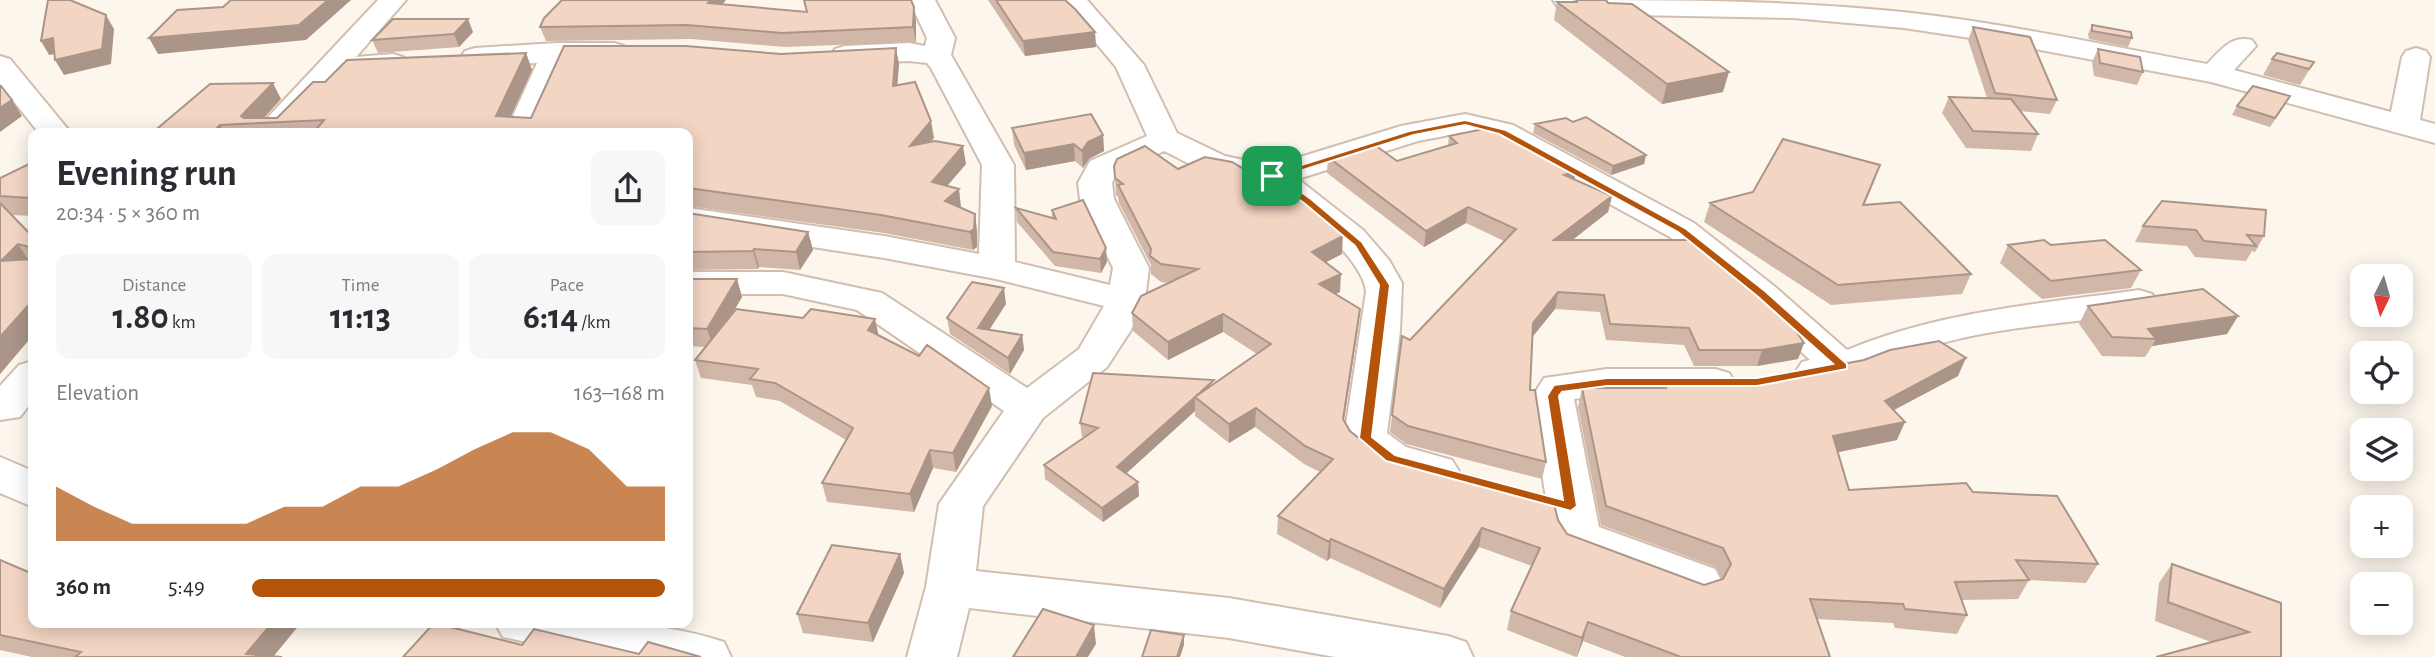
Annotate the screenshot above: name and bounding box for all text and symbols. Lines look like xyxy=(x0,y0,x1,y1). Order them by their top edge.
pin xyxy=(1242,146,1302,206)
button: share xyxy=(591,151,665,225)
text: Evening run xyxy=(56,155,237,193)
icon: arrive xyxy=(1253,157,1291,195)
text: 20:34 · 5 × 360 m xyxy=(56,202,200,225)
north arrow xyxy=(2350,264,2413,327)
map controls xyxy=(2350,264,2413,635)
text: Distance xyxy=(122,276,186,295)
text: Time xyxy=(342,276,379,295)
text: Pace xyxy=(550,276,584,295)
text: 1.80 xyxy=(113,300,169,335)
text: 11:13 xyxy=(330,300,391,335)
text: 6:14 xyxy=(523,300,578,335)
text: km xyxy=(169,313,196,332)
text: /km xyxy=(578,313,611,332)
button: locate xyxy=(2350,341,2413,404)
text: Elevation xyxy=(56,382,139,405)
text: 163–168 m xyxy=(574,382,665,405)
button: layers xyxy=(2350,418,2413,481)
button: + xyxy=(2350,495,2413,558)
button: − xyxy=(2350,572,2413,635)
text: 360 m xyxy=(56,576,111,599)
text: 5:49 xyxy=(168,576,205,599)

